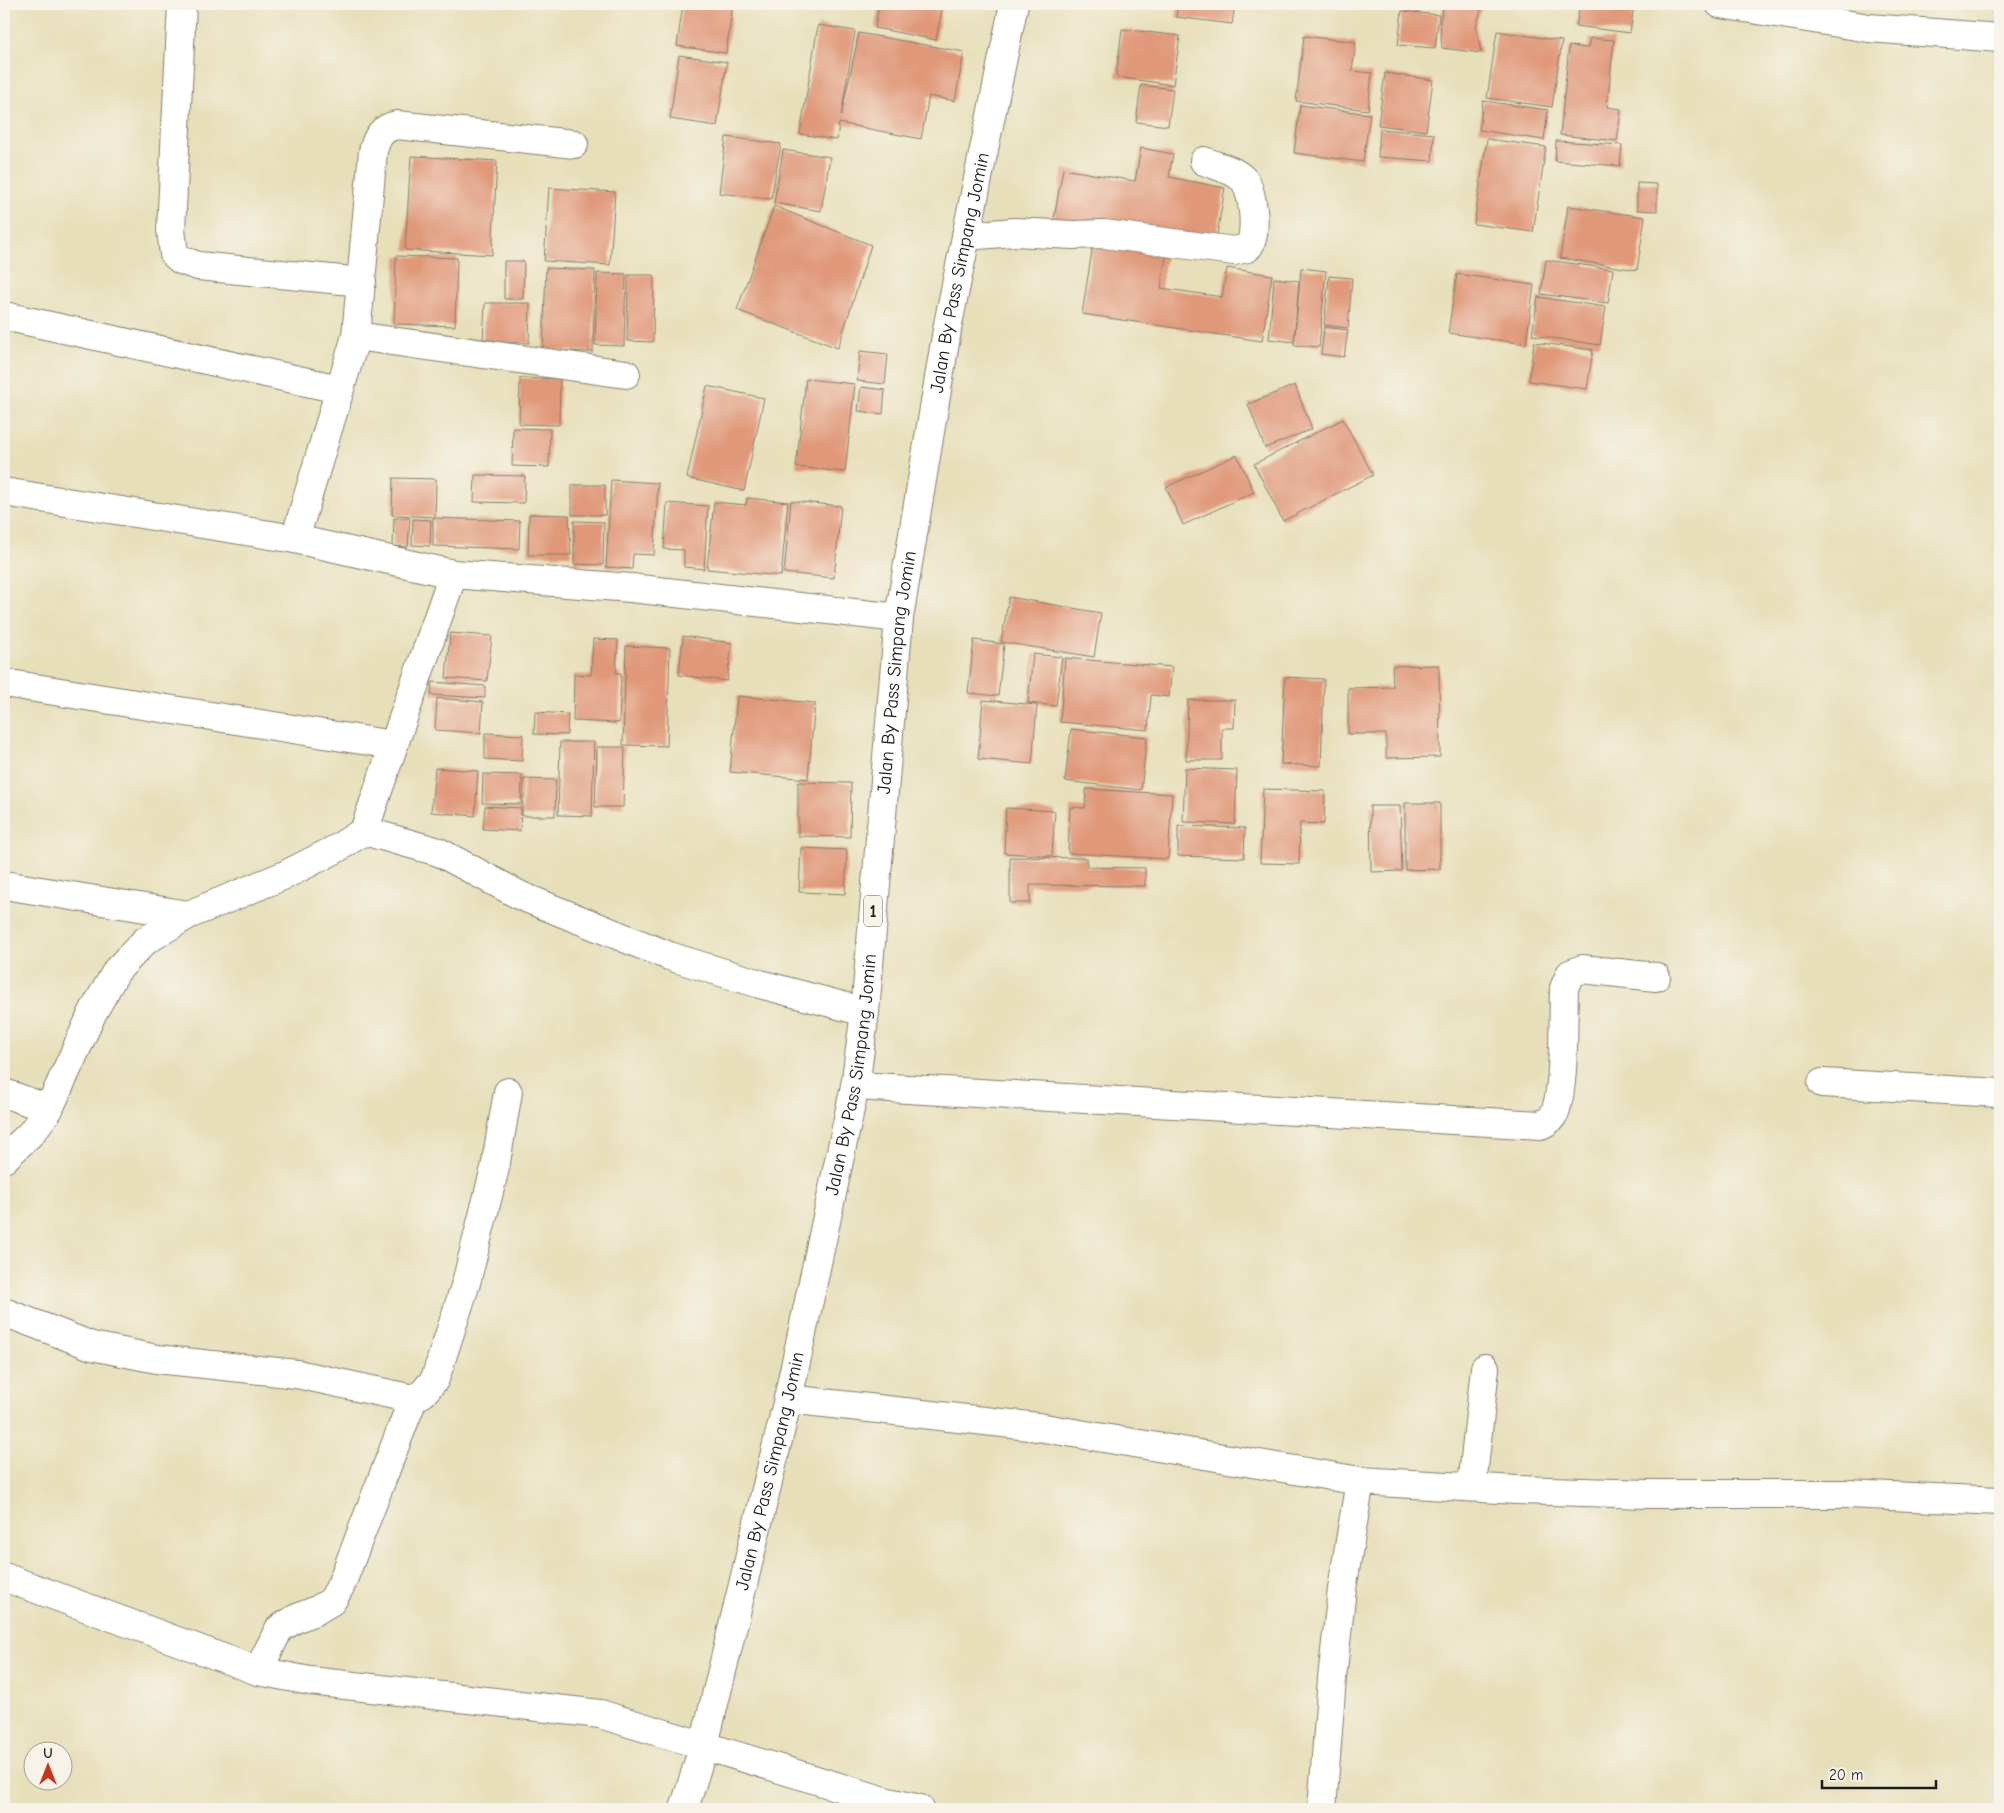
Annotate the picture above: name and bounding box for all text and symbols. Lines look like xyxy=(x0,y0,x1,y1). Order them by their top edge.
street label: Jalan By Pass Simpang Jomin xyxy=(926,150,994,395)
street label: Jalan By Pass Simpang Jomin xyxy=(873,549,921,795)
road number: 1 xyxy=(864,896,882,926)
street label: Jalan By Pass Simpang Jomin xyxy=(821,953,881,1197)
street label: Jalan By Pass Simpang Jomin xyxy=(731,1350,809,1592)
north arrow xyxy=(22,1740,72,1790)
text: U xyxy=(43,1745,53,1762)
scale bar xyxy=(1822,1758,1935,1790)
text: 20 m xyxy=(1829,1766,1863,1784)

